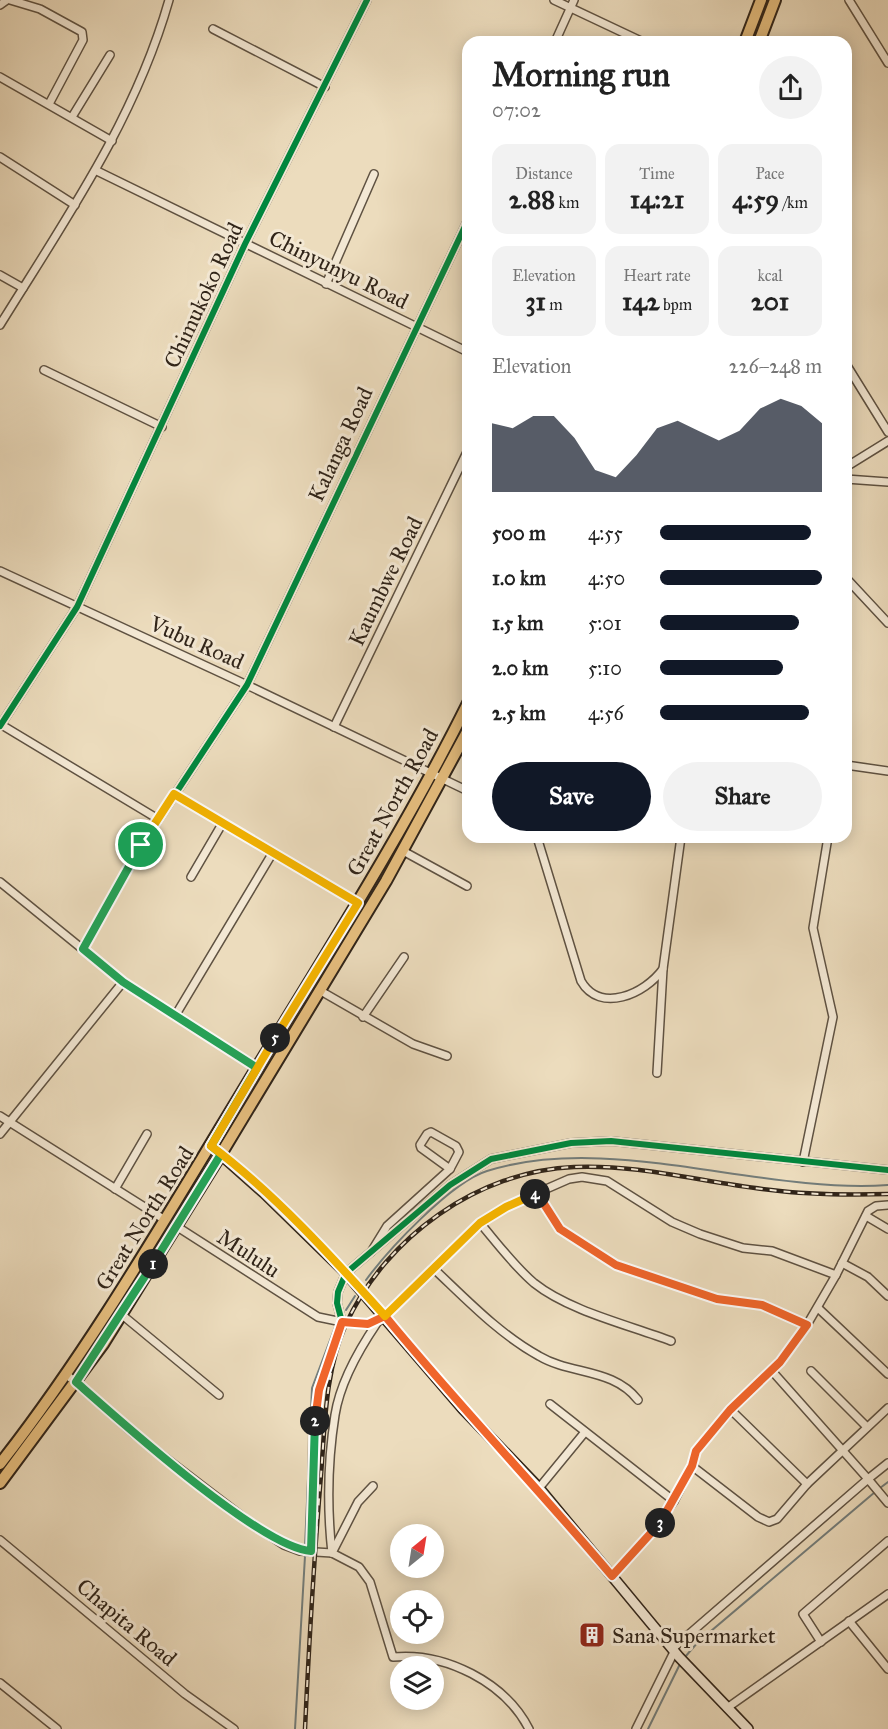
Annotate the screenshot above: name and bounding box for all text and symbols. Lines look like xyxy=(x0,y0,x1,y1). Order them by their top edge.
text: Morning run xyxy=(492,55,670,95)
button: share xyxy=(759,56,822,119)
text: 07:02 xyxy=(492,98,541,122)
text: Distance xyxy=(515,164,573,183)
text: Time xyxy=(639,164,675,183)
text: Pace xyxy=(755,164,785,183)
text: 2.88 xyxy=(509,183,555,215)
text: 14:21 xyxy=(630,183,684,215)
text: 4:59 xyxy=(732,183,779,215)
text: km xyxy=(555,193,579,212)
text: /km xyxy=(779,193,808,212)
street label: Chimukoko Road xyxy=(158,218,249,372)
street label: Chinyunyu Road xyxy=(265,224,413,315)
text: Elevation xyxy=(512,266,576,285)
text: Heart rate xyxy=(623,266,691,285)
text: kcal xyxy=(757,266,783,285)
text: 31 xyxy=(525,285,546,317)
text: 142 xyxy=(622,285,659,317)
text: 201 xyxy=(751,285,789,317)
text: m xyxy=(546,295,563,314)
text: bpm xyxy=(659,295,692,314)
text: Elevation xyxy=(492,354,571,378)
text: 226–248 m xyxy=(729,354,822,378)
street label: Kalanga Road xyxy=(302,383,379,506)
street label: Kaumbwe Road xyxy=(343,512,428,650)
text: 500 m xyxy=(492,521,546,545)
text: 4:55 xyxy=(588,521,623,545)
text: 1.0 km xyxy=(492,566,546,590)
text: 4:50 xyxy=(588,566,625,590)
street label: Vubu Road xyxy=(145,609,248,675)
text: 1.5 km xyxy=(492,611,543,635)
text: 5:01 xyxy=(588,611,622,635)
text: 2.0 km xyxy=(492,656,548,680)
text: 5:10 xyxy=(588,656,622,680)
text: 2.5 km xyxy=(492,701,546,725)
text: 4:56 xyxy=(588,701,624,725)
street label: Great North Road xyxy=(341,724,444,881)
button: Save xyxy=(492,762,651,831)
button: Share xyxy=(663,762,822,831)
pin xyxy=(115,819,166,870)
icon: arrive xyxy=(124,828,157,861)
pin: 5 xyxy=(260,1023,290,1053)
text: 5 xyxy=(271,1028,279,1047)
street label: Great North Road xyxy=(89,1141,199,1295)
pin: 4 xyxy=(520,1179,550,1209)
text: 4 xyxy=(531,1184,539,1203)
street label: Mululu xyxy=(212,1223,285,1284)
pin: 1 xyxy=(138,1249,168,1279)
text: 1 xyxy=(150,1254,156,1273)
pin: 2 xyxy=(300,1406,330,1436)
text: 2 xyxy=(311,1411,319,1430)
pin: 3 xyxy=(645,1508,675,1538)
text: 3 xyxy=(657,1513,663,1532)
north arrow xyxy=(390,1524,444,1578)
map controls xyxy=(390,1524,444,1710)
street label: Chapita Road xyxy=(71,1573,182,1672)
button: locate xyxy=(390,1590,444,1644)
building icon: Sana Supermarket xyxy=(577,1620,607,1650)
place label: Sana Supermarket xyxy=(612,1622,776,1649)
button: layers xyxy=(390,1656,444,1710)

